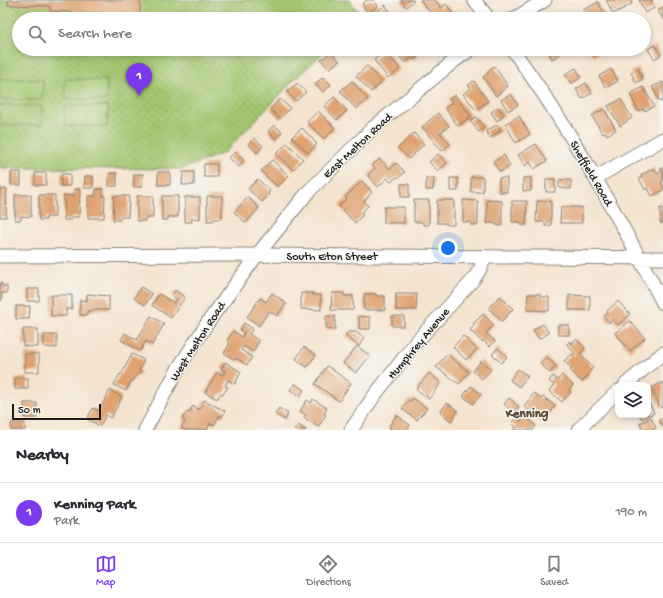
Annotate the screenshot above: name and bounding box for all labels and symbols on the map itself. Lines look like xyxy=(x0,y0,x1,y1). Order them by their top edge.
pin: 1 xyxy=(126,63,152,96)
street label: East Melton Road xyxy=(321,110,397,182)
street label: Sheffield Road xyxy=(566,139,615,210)
your location xyxy=(438,238,458,258)
street label: South Eton Street xyxy=(287,251,378,265)
street label: West Melton Road xyxy=(168,299,230,384)
street label: Humphrey Avenue xyxy=(386,305,454,383)
scale bar xyxy=(12,402,101,421)
district label: Kenning xyxy=(505,407,549,422)

